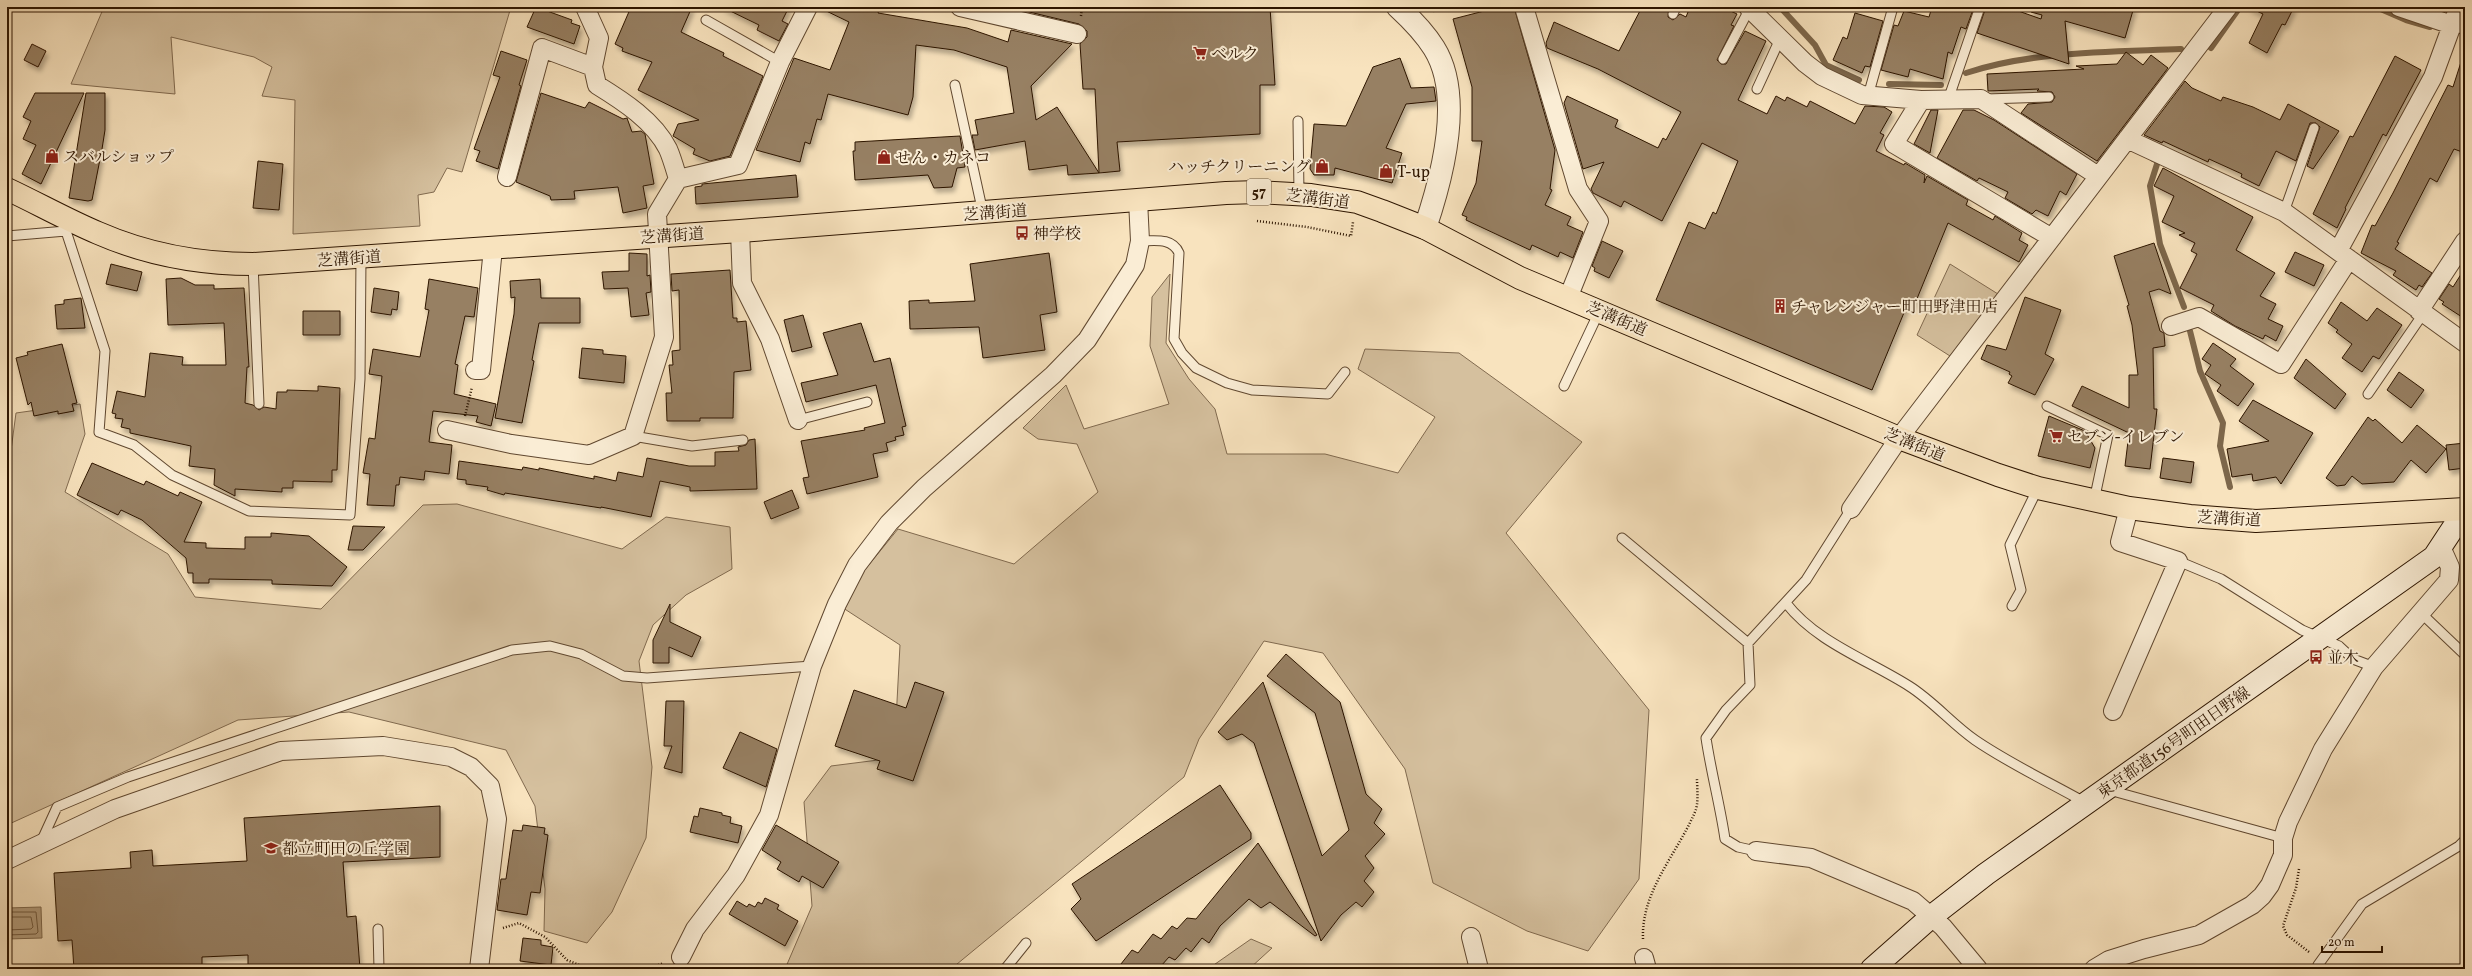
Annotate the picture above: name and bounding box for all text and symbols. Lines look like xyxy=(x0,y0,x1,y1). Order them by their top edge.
place label: ベルク xyxy=(1211,44,1259,66)
supermarket icon: ベルク xyxy=(1192,45,1208,61)
place label: スバルショップ xyxy=(63,147,174,169)
shop icon: スバルショップ xyxy=(44,148,60,164)
place label: せん・カネコ xyxy=(895,148,991,170)
shop icon: せん・カネコ xyxy=(876,149,892,165)
place label: ハッチクリーニング xyxy=(1168,157,1311,179)
shop icon: ハッチクリーニング xyxy=(1314,158,1330,174)
place label: T-up xyxy=(1397,162,1430,184)
shop icon: T-up xyxy=(1378,163,1394,179)
road number: 57 xyxy=(1247,179,1271,205)
street label: 芝溝街道 xyxy=(1285,185,1351,215)
street label: 芝溝街道 xyxy=(962,201,1028,227)
street label: 芝溝街道 xyxy=(639,224,705,250)
place label: 神学校 xyxy=(1033,224,1081,246)
bus stop icon: 神学校 xyxy=(1014,225,1030,241)
street label: 芝溝街道 xyxy=(316,247,382,273)
street label: 芝溝街道 xyxy=(1582,297,1650,342)
place label: チャレンジャー町田野津田店 xyxy=(1791,297,1997,319)
building icon: チャレンジャー町田野津田店 xyxy=(1772,298,1788,314)
street label: 芝溝街道 xyxy=(1880,424,1948,468)
place label: セブン-イレブン xyxy=(2067,427,2184,449)
supermarket icon: セブン-イレブン xyxy=(2048,428,2064,444)
street label: 芝溝街道 xyxy=(2196,507,2261,533)
place label: 並木 xyxy=(2327,648,2359,670)
bus stop icon: 並木 xyxy=(2308,649,2324,665)
street label: 東京都道156号町田日野線 xyxy=(2093,682,2255,805)
place label: 都立町田の丘学園 xyxy=(282,839,410,861)
school or university icon: 都立町田の丘学園 xyxy=(263,840,279,856)
scale bar xyxy=(2322,928,2382,954)
text: 20 m xyxy=(2328,935,2355,951)

